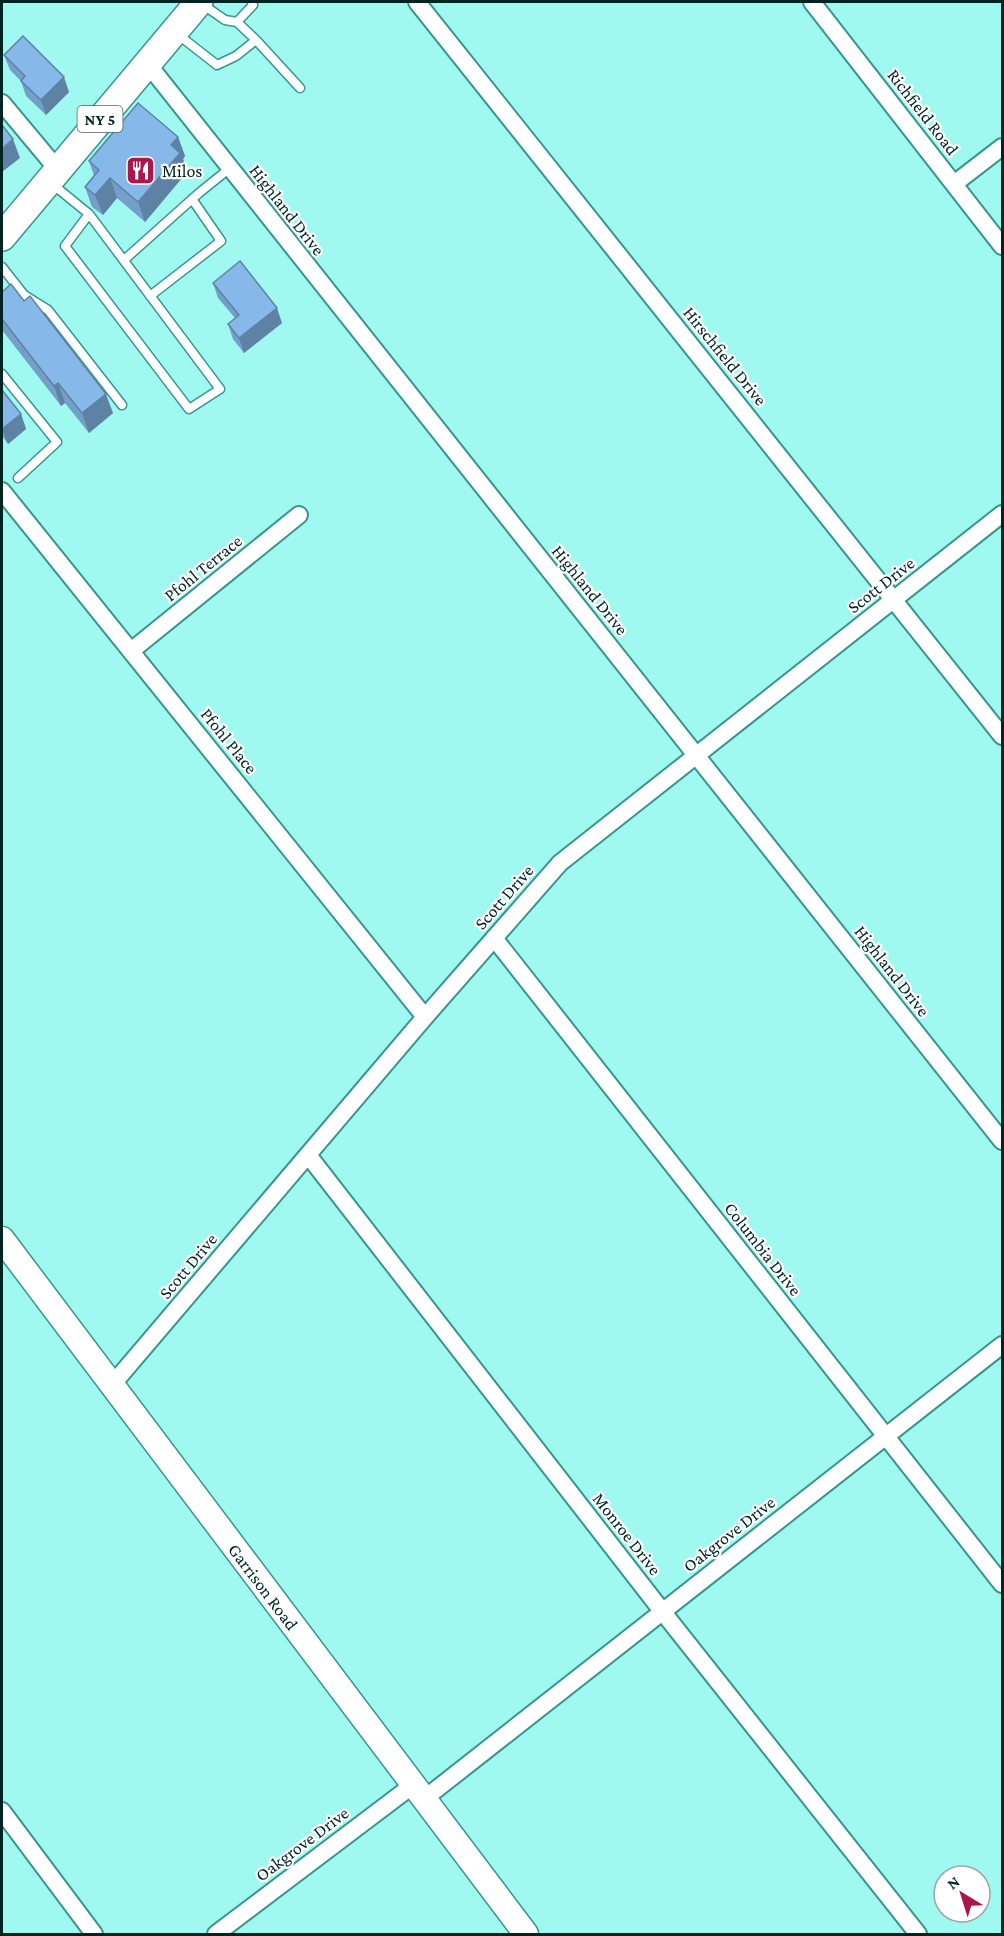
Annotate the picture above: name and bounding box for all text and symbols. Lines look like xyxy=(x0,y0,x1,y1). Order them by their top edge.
street label: Richfield Road xyxy=(883,65,963,159)
road number: NY 5 xyxy=(78,106,122,132)
restaurant icon: Milos xyxy=(125,155,157,187)
place label: Milos xyxy=(162,161,202,181)
street label: Highland Drive xyxy=(245,161,329,259)
street label: Hirschfield Drive xyxy=(679,303,771,409)
street label: Pfohl Terrace xyxy=(160,531,246,605)
street label: Highland Drive xyxy=(548,541,632,639)
street label: Scott Drive xyxy=(844,553,918,617)
street label: Pfohl Place xyxy=(197,704,261,778)
street label: Scott Drive xyxy=(470,860,538,933)
street label: Highland Drive xyxy=(850,922,934,1020)
street label: Columbia Drive xyxy=(720,1198,806,1300)
street label: Scott Drive xyxy=(155,1229,221,1303)
street label: Monroe Drive xyxy=(589,1489,665,1579)
street label: Oakgrove Drive xyxy=(679,1492,779,1576)
street label: Garrison Road xyxy=(224,1540,302,1634)
street label: Oakgrove Drive xyxy=(252,1803,352,1885)
north arrow xyxy=(932,1864,992,1924)
text: N xyxy=(944,1872,963,1893)

